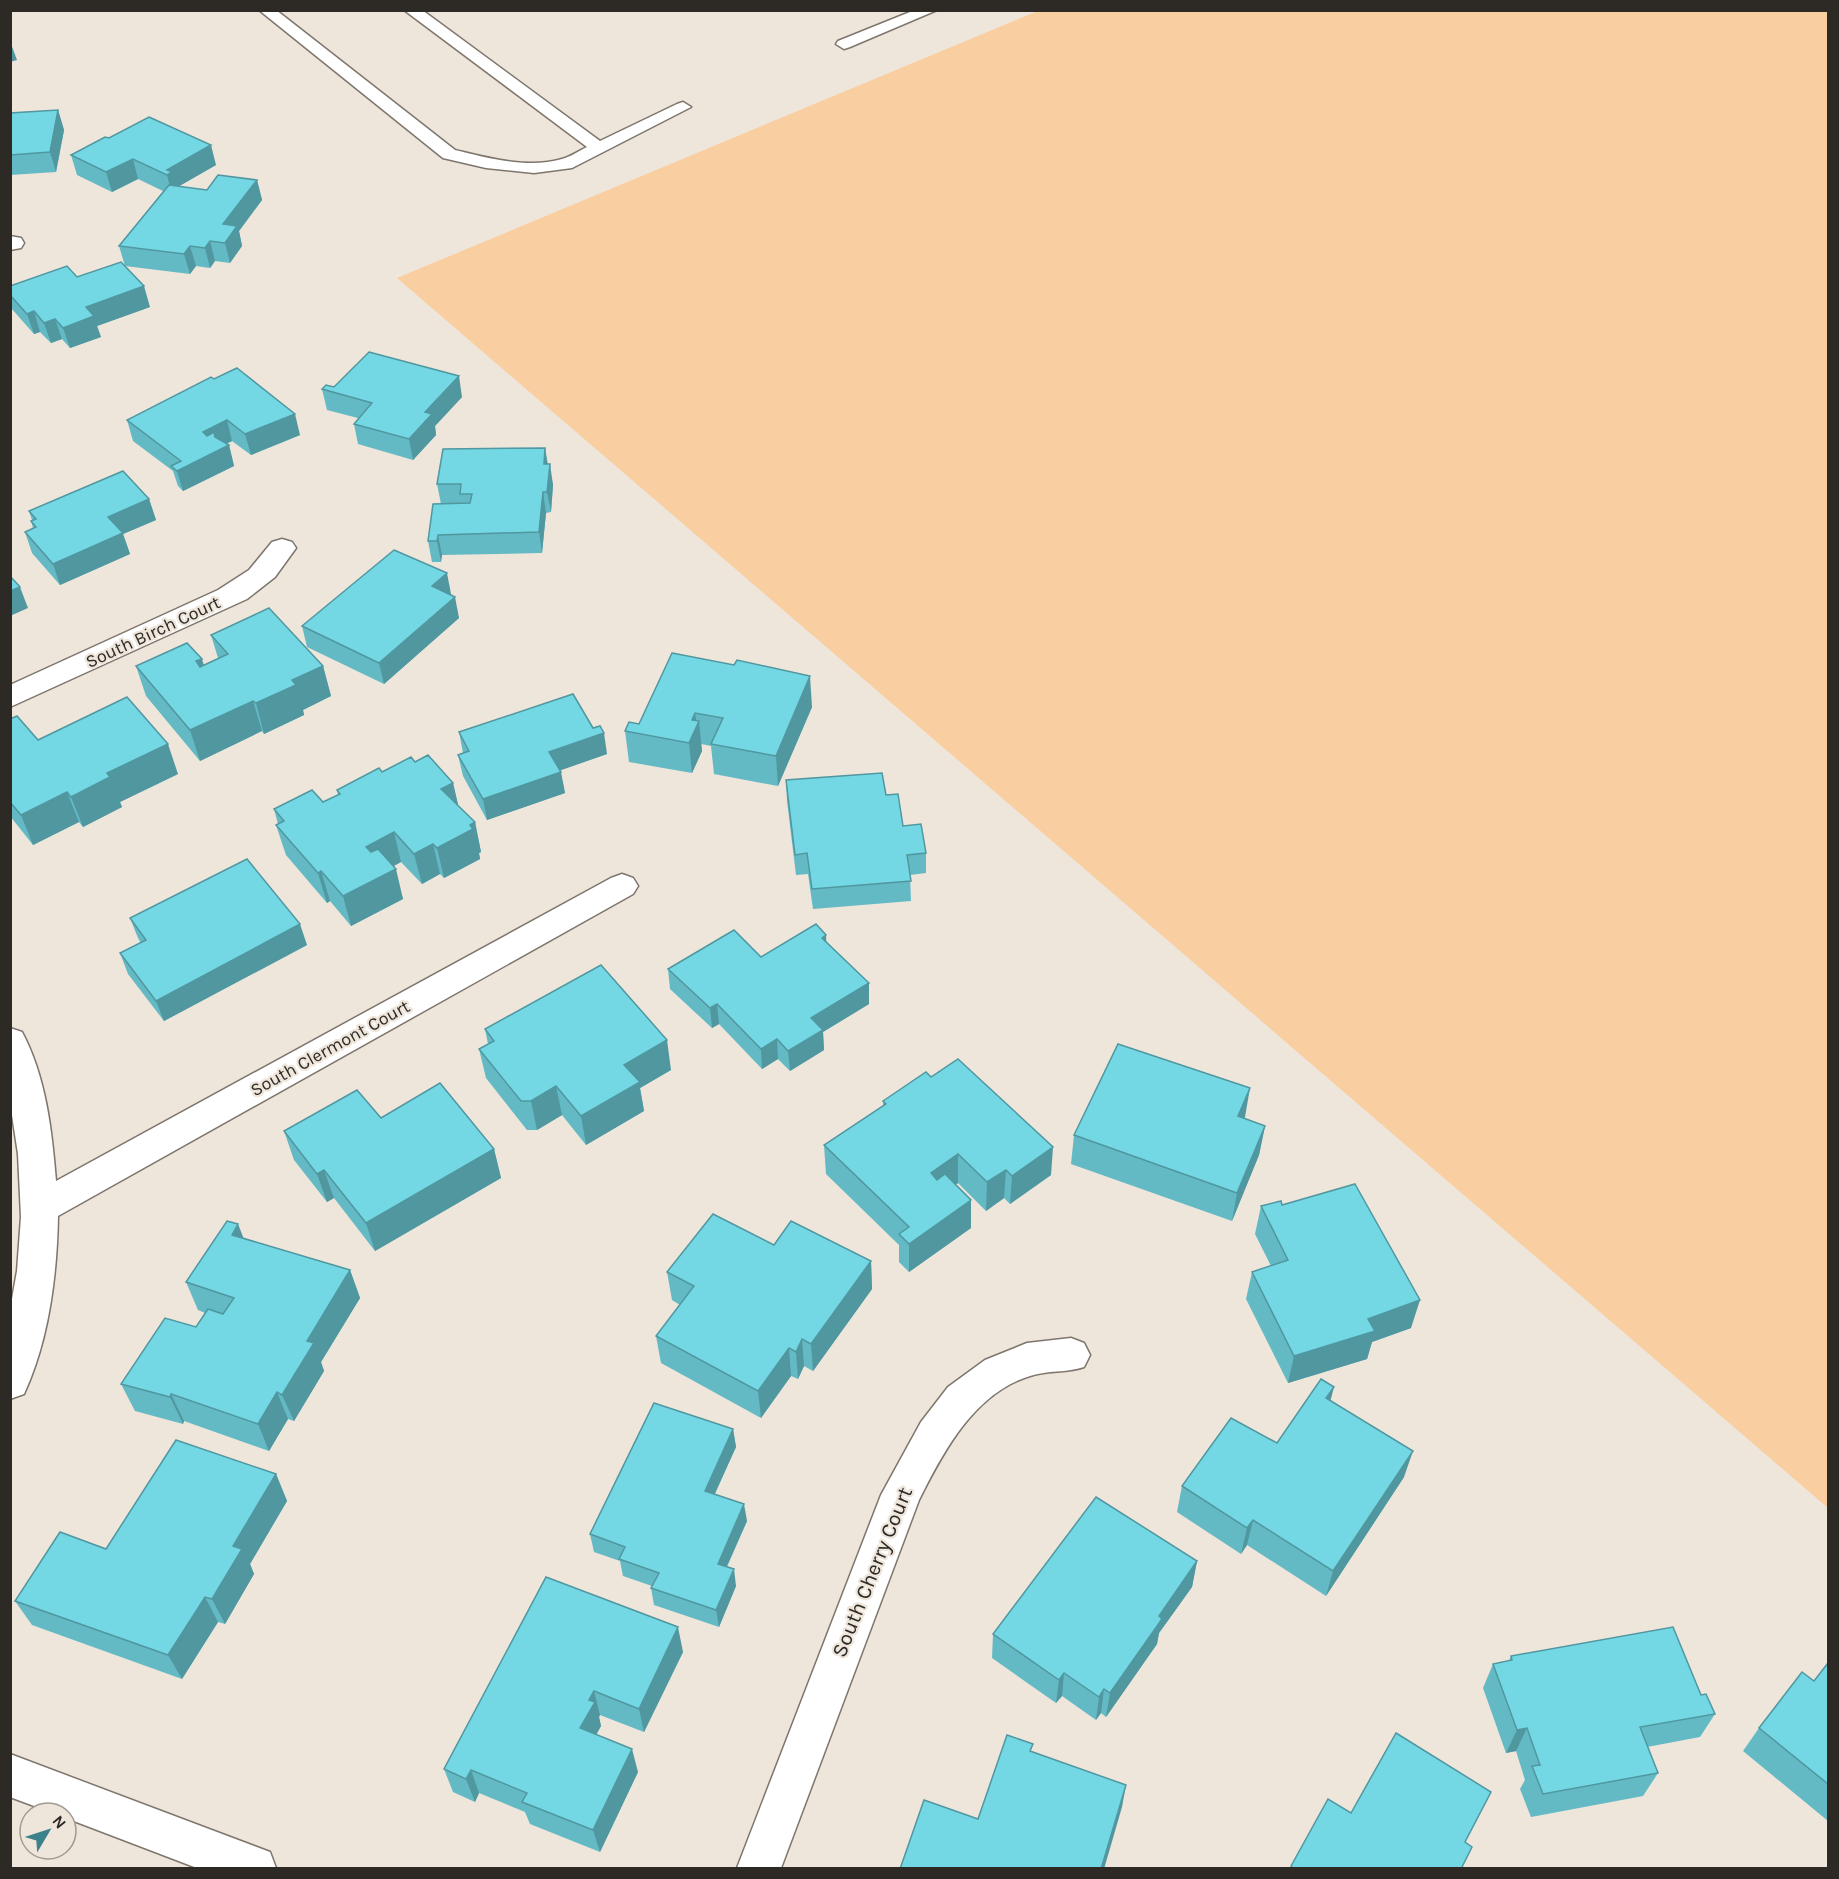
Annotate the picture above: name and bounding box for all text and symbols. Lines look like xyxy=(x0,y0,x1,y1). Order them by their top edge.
street label: South Birch Court xyxy=(82,591,224,673)
street label: South Clermont Court xyxy=(246,995,414,1101)
street label: South Cherry Court xyxy=(827,1483,917,1661)
north arrow xyxy=(18,1801,78,1861)
text: N xyxy=(48,1811,70,1832)

